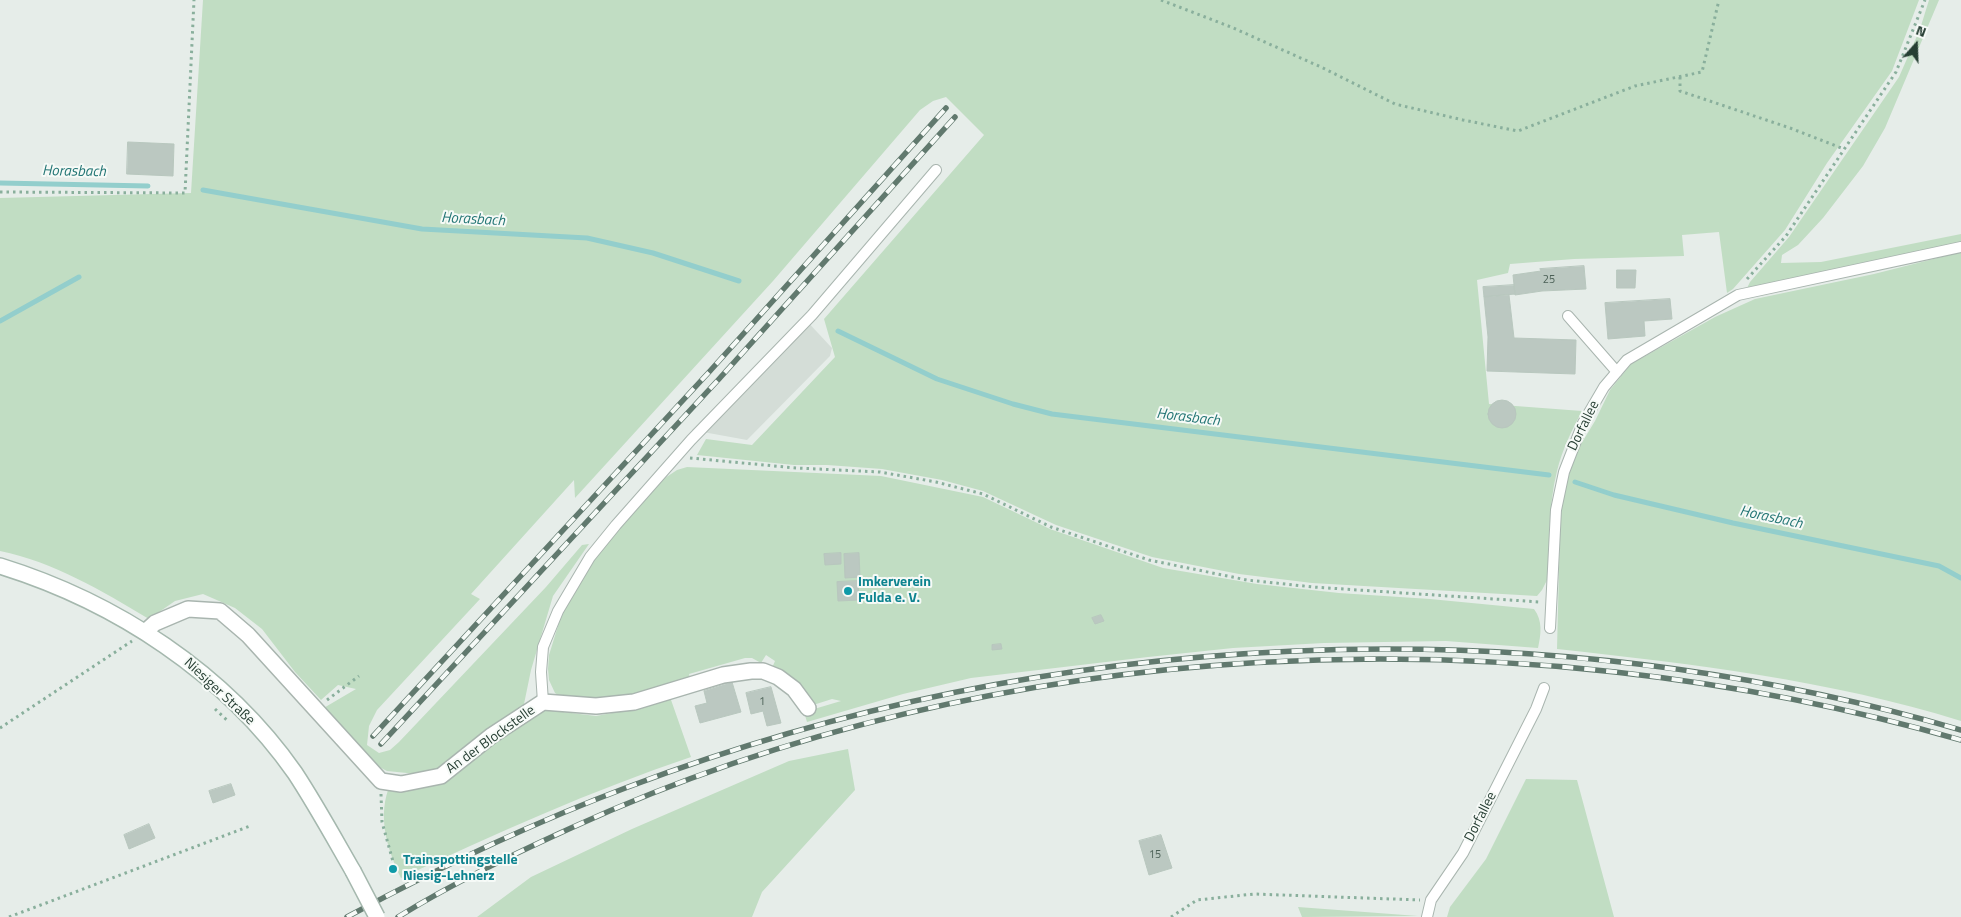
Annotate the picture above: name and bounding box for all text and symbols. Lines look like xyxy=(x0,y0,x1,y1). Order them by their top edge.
text: N xyxy=(1913,19,1929,42)
north arrow xyxy=(1891,20,1941,70)
water label: Horasbach xyxy=(42,162,106,182)
water label: Horasbach xyxy=(441,209,505,231)
house number: 25 xyxy=(1543,273,1555,287)
street label: Dorfallee xyxy=(1565,398,1603,454)
water label: Horasbach xyxy=(1155,405,1221,431)
water label: Horasbach xyxy=(1738,503,1804,533)
place label: Imkerverein Fulda e. V. xyxy=(858,575,931,608)
marker: Imkerverein Fulda e. V. xyxy=(842,585,854,597)
street label: Niesiger Straße xyxy=(180,655,258,729)
house number: 1 xyxy=(759,695,765,709)
street label: An der Blockstelle xyxy=(443,702,539,778)
street label: Dorfallee xyxy=(1461,789,1501,845)
house number: 15 xyxy=(1149,848,1161,862)
place label: Trainspottingstelle Niesig-Lehnerz xyxy=(403,853,518,886)
marker: Trainspottingstelle Niesig-Lehnerz xyxy=(387,863,399,875)

